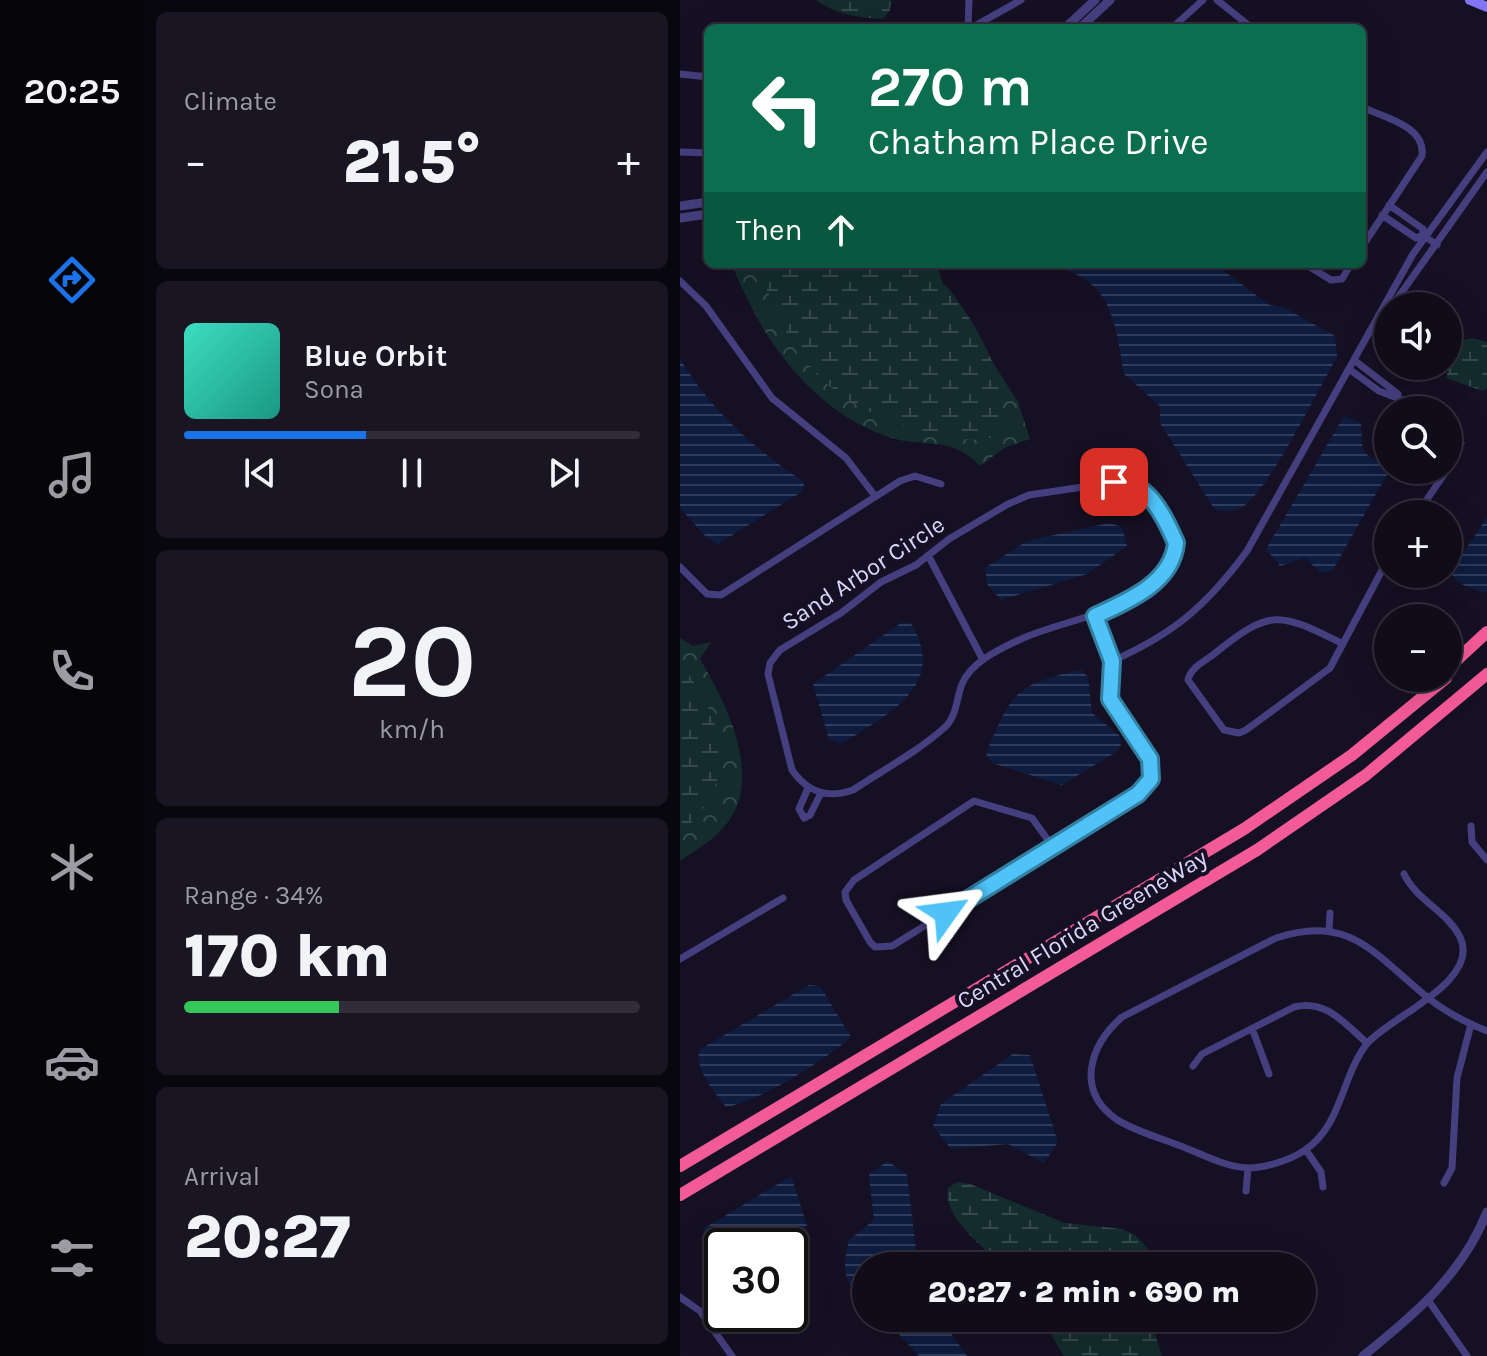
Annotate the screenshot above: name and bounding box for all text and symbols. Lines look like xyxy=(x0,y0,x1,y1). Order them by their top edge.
text: 270 m xyxy=(868,54,1032,119)
icon: left xyxy=(736,56,840,160)
text: 20:25 xyxy=(24,70,120,112)
text: Climate xyxy=(184,86,277,117)
text: Chatham Place Drive xyxy=(868,121,1208,163)
text: 21.5° xyxy=(343,127,481,197)
text: − xyxy=(184,136,207,187)
text: + xyxy=(617,136,640,187)
icon: ahead xyxy=(819,208,863,252)
text: Then xyxy=(736,212,803,248)
icon: directions xyxy=(44,252,100,308)
map controls xyxy=(1374,292,1462,692)
button: sound xyxy=(1374,292,1462,380)
text: Blue Orbit xyxy=(304,338,447,374)
text: Sona xyxy=(304,374,364,405)
button: search xyxy=(1374,396,1462,484)
icon: music xyxy=(44,447,100,503)
pin xyxy=(1080,448,1148,516)
icon: previous xyxy=(238,451,282,495)
icon: pause xyxy=(390,451,434,495)
icon: next xyxy=(542,451,586,495)
icon: arrive xyxy=(1092,460,1136,504)
button: + xyxy=(1374,500,1462,588)
street label: Sand Arbor Circle xyxy=(776,510,950,636)
text: 20 xyxy=(348,601,476,722)
button: − xyxy=(1374,604,1462,692)
icon: phone xyxy=(44,643,100,699)
text: km/h xyxy=(379,714,445,745)
icon: climate xyxy=(44,839,100,895)
street label: Central Florida GreeneWay xyxy=(952,843,1212,1015)
position arrow xyxy=(904,871,988,955)
text: Range · 34% xyxy=(184,880,324,911)
text: 170 km xyxy=(184,921,390,991)
icon: car xyxy=(44,1034,100,1090)
text: Arrival xyxy=(184,1161,260,1192)
text: 20:27 xyxy=(184,1202,351,1272)
speed limit sign: 30 xyxy=(704,1228,808,1332)
icon: filters xyxy=(44,1230,100,1286)
text: 20:27 · 2 min · 690 m xyxy=(928,1274,1240,1310)

